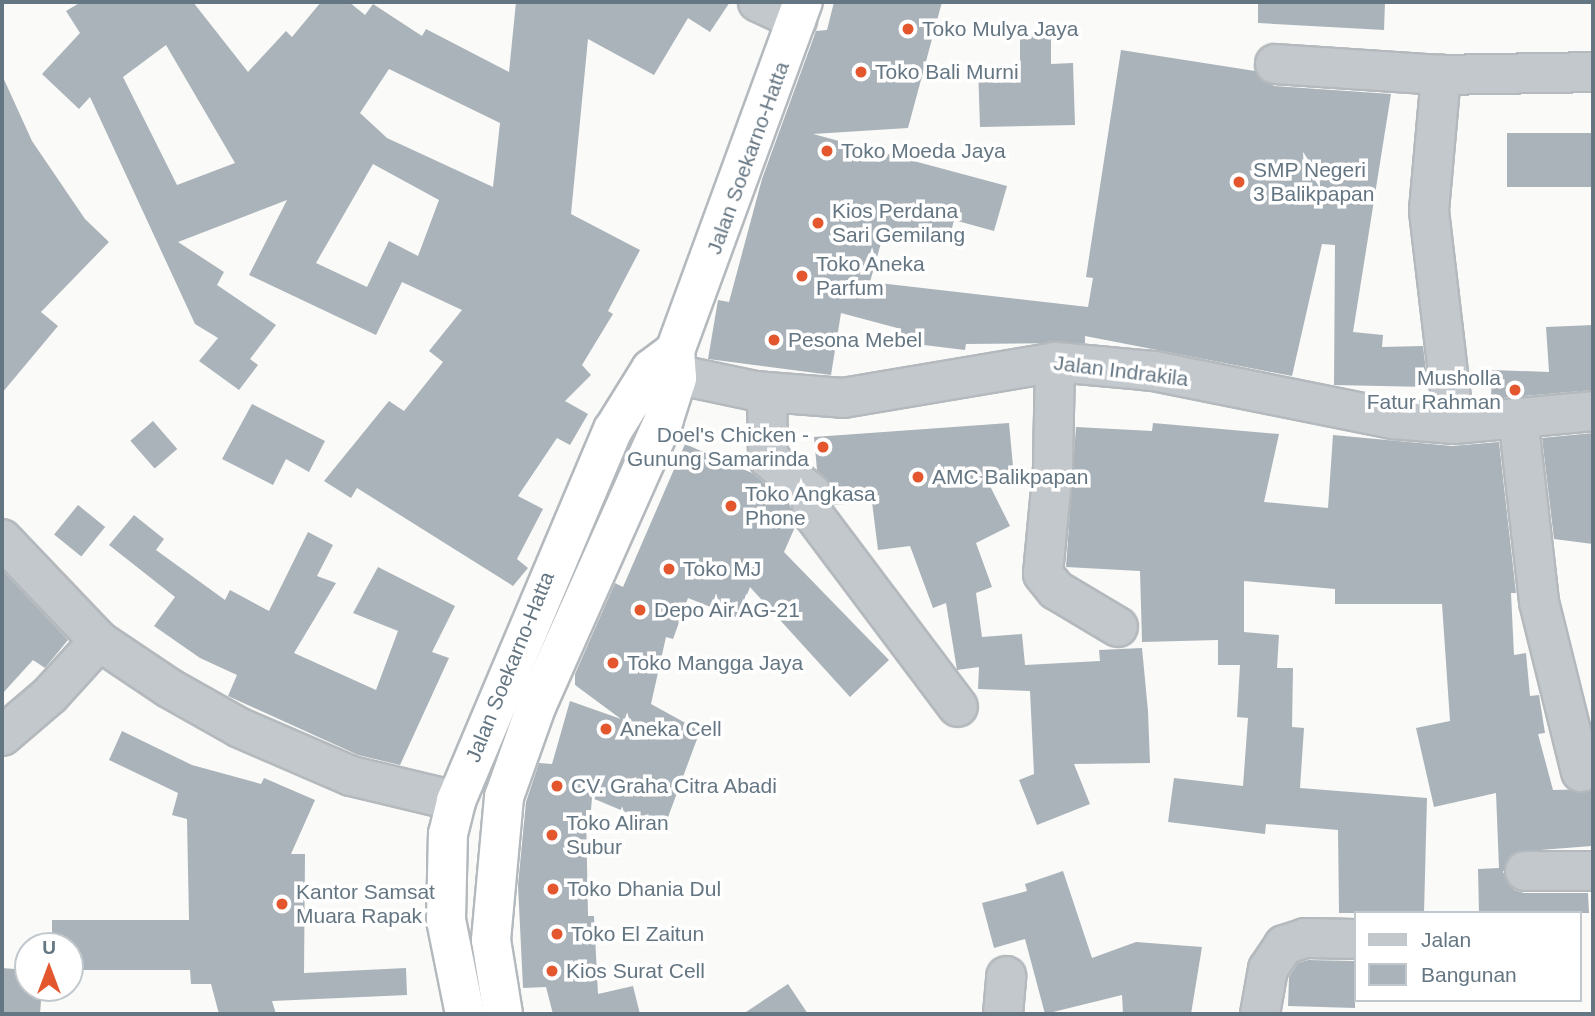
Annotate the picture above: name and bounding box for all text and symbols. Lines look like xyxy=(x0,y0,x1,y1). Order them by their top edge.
place label: Toko Mulya Jaya xyxy=(922,16,1078,42)
marker: Toko Mulya Jaya xyxy=(900,21,916,37)
street label: Jalan Soekarno-Hatta xyxy=(701,58,795,258)
place label: Toko Bali Murni xyxy=(875,59,1019,85)
marker: Toko Bali Murni xyxy=(853,64,869,80)
place label: Toko Moeda Jaya xyxy=(841,138,1006,164)
marker: Toko Moeda Jaya xyxy=(819,143,835,159)
place label: SMP Negeri 3 Balikpapan xyxy=(1253,157,1374,207)
marker: SMP Negeri 3 Balikpapan xyxy=(1231,174,1247,190)
place label: Kios Perdana Sari Gemilang xyxy=(832,198,965,248)
marker: Kios Perdana Sari Gemilang xyxy=(810,215,826,231)
place label: Toko Aneka Parfum xyxy=(816,251,926,301)
marker: Toko Aneka Parfum xyxy=(794,268,810,284)
place label: Pesona Mebel xyxy=(788,327,922,353)
marker: Pesona Mebel xyxy=(766,332,782,348)
street label: Jalan Indrakila xyxy=(1052,350,1190,392)
place label: Musholla Fatur Rahman xyxy=(1367,365,1501,415)
marker: Musholla Fatur Rahman xyxy=(1507,382,1523,398)
place label: Doel's Chicken - Gunung Samarinda xyxy=(627,422,809,472)
marker: Doel's Chicken - Gunung Samarinda xyxy=(815,439,831,455)
place label: AMC Balikpapan xyxy=(932,464,1088,490)
marker: AMC Balikpapan xyxy=(910,469,926,485)
place label: Toko Angkasa Phone xyxy=(745,481,877,531)
marker: Toko Angkasa Phone xyxy=(723,498,739,514)
place label: Toko MJ xyxy=(683,556,761,582)
marker: Toko MJ xyxy=(661,561,677,577)
street label: Jalan Soekarno-Hatta xyxy=(460,568,560,766)
place label: Depo Air AG-21 xyxy=(654,597,802,623)
marker: Depo Air AG-21 xyxy=(632,602,648,618)
place label: Toko Mangga Jaya xyxy=(627,650,803,676)
marker: Toko Mangga Jaya xyxy=(605,655,621,671)
place label: Aneka Cell xyxy=(620,716,722,742)
marker: Aneka Cell xyxy=(598,721,614,737)
place label: CV. Graha Citra Abadi xyxy=(571,773,778,799)
marker: CV. Graha Citra Abadi xyxy=(549,778,565,794)
place label: Toko Aliran Subur xyxy=(566,810,670,860)
marker: Toko Aliran Subur xyxy=(544,827,560,843)
place label: Toko Dhania Dul xyxy=(567,876,721,902)
place label: Kantor Samsat Muara Rapak xyxy=(296,879,435,929)
marker: Toko Dhania Dul xyxy=(545,881,561,897)
marker: Kantor Samsat Muara Rapak xyxy=(274,896,290,912)
legend xyxy=(1354,911,1581,1002)
place label: Toko El Zaitun xyxy=(571,921,704,947)
marker: Toko El Zaitun xyxy=(549,926,565,942)
text: Jalan xyxy=(1421,928,1471,951)
north arrow xyxy=(14,932,84,1002)
text: U xyxy=(42,937,56,958)
place label: Kios Surat Cell xyxy=(566,958,705,984)
marker: Kios Surat Cell xyxy=(544,963,560,979)
text: Bangunan xyxy=(1421,963,1517,986)

